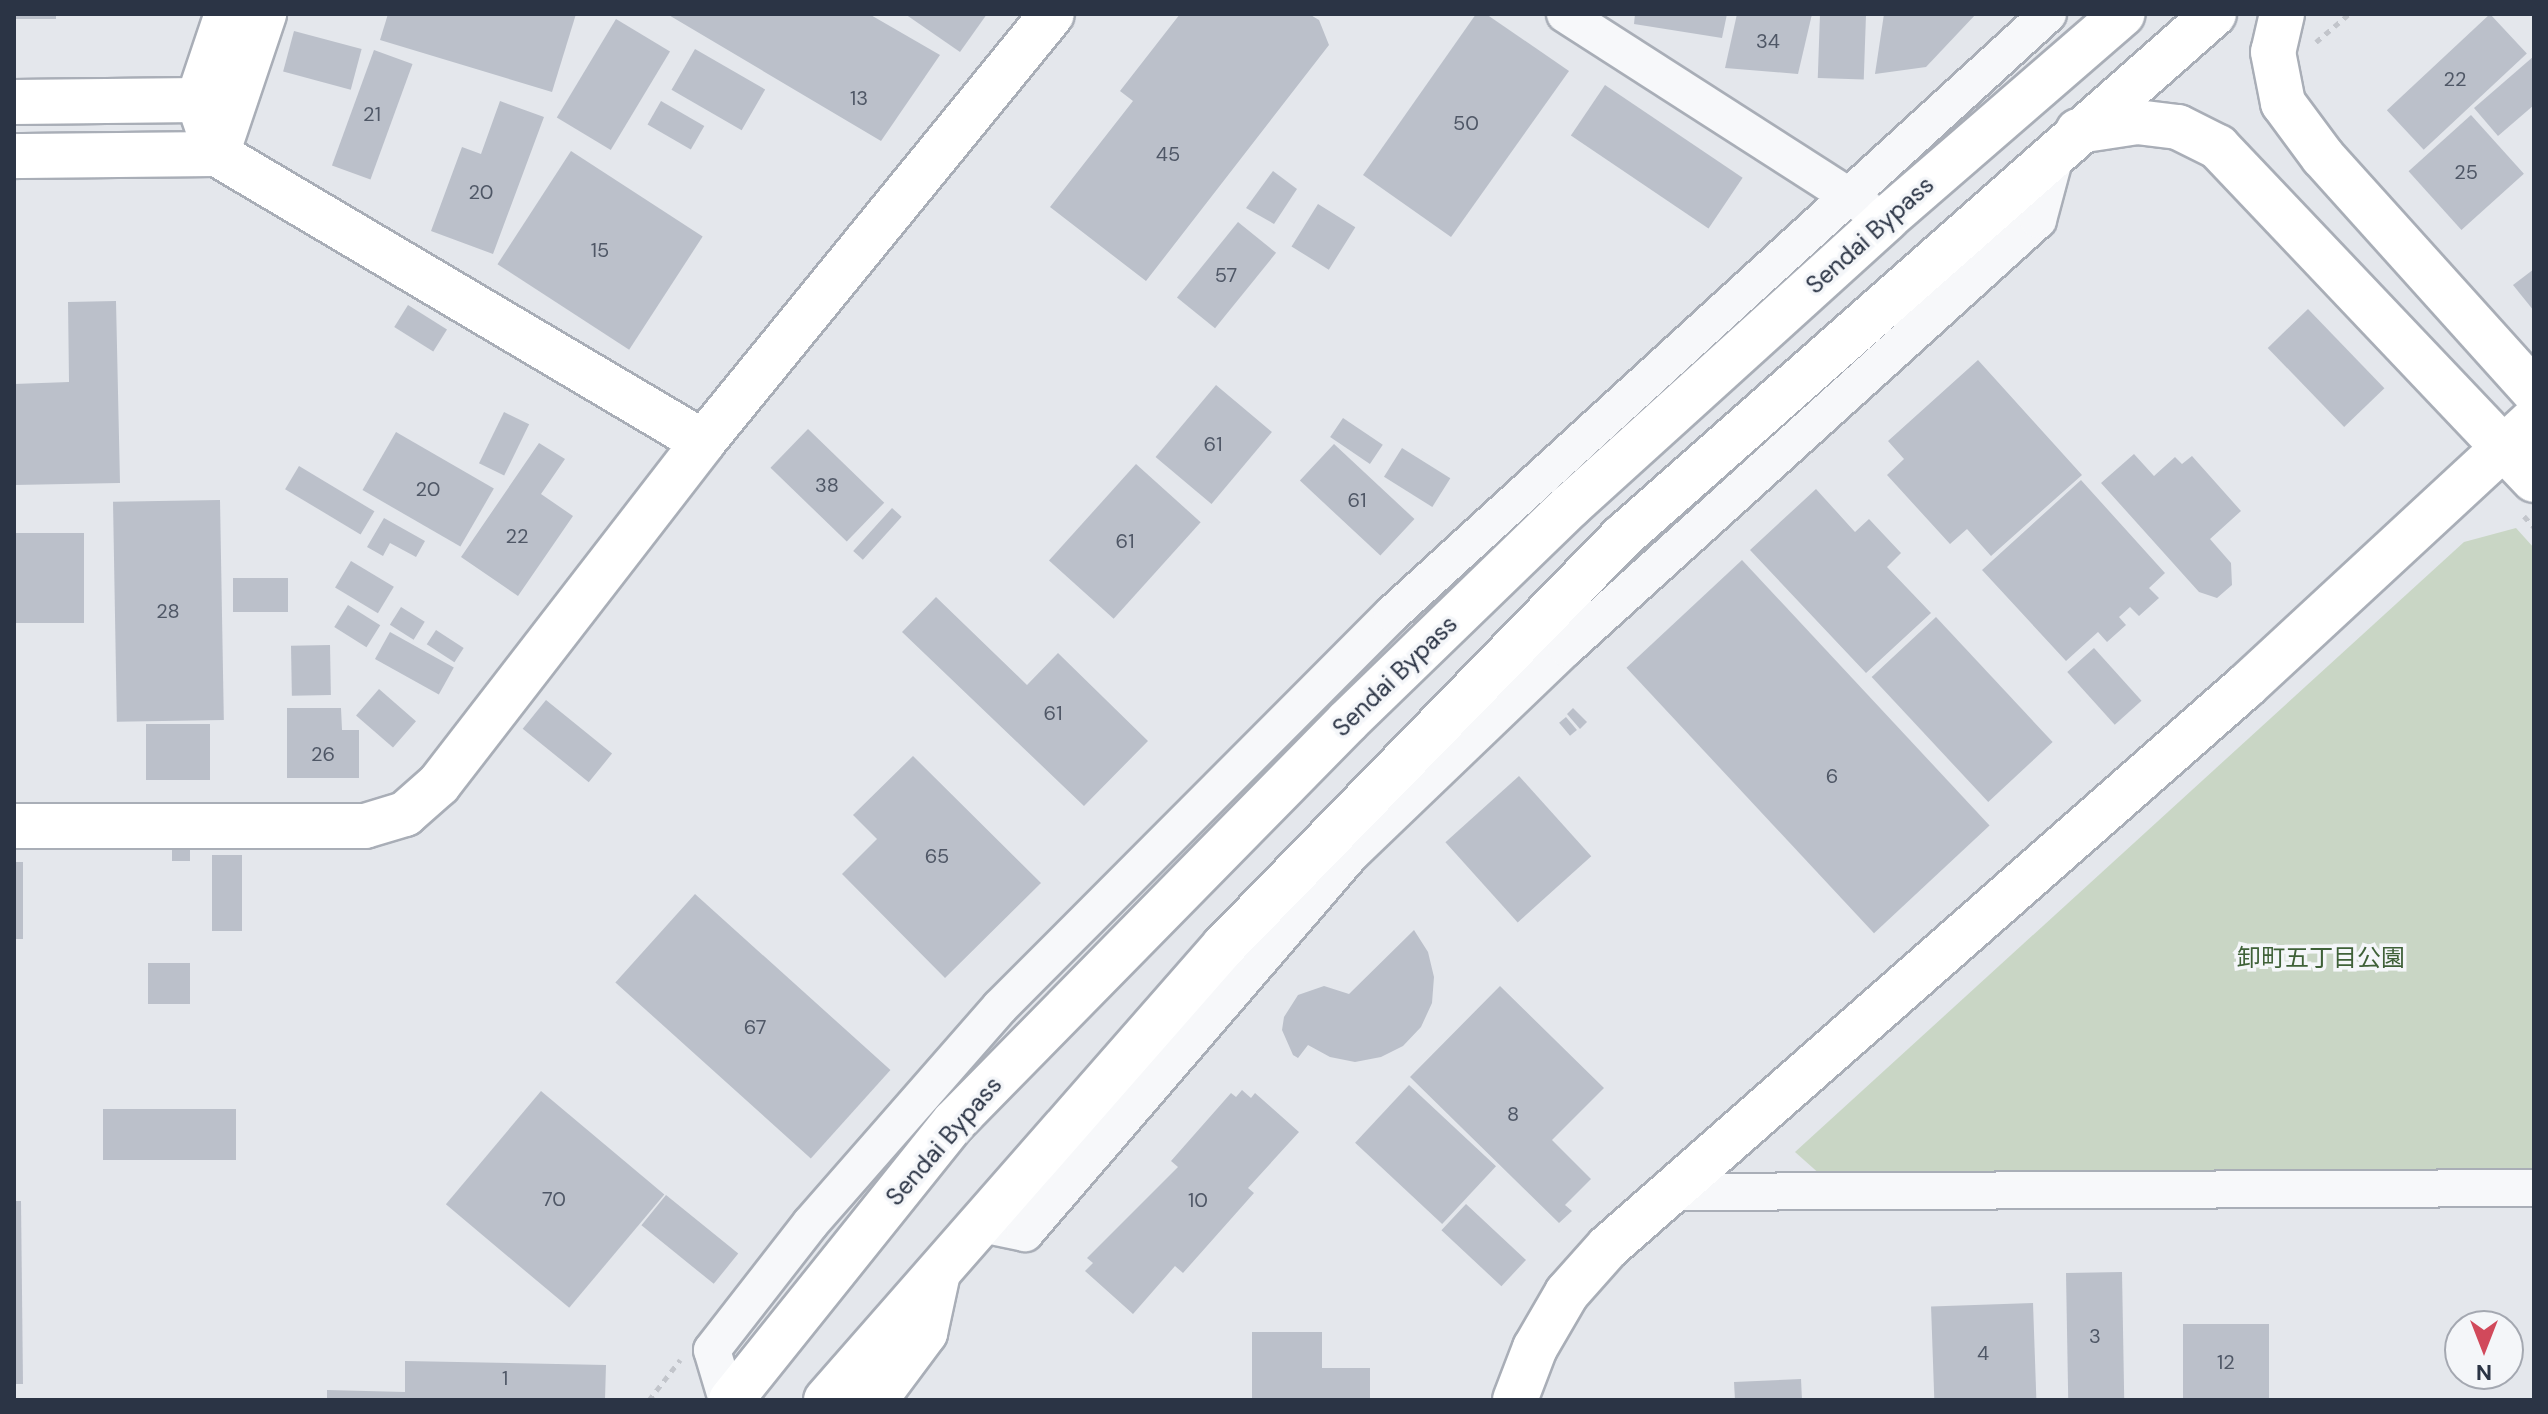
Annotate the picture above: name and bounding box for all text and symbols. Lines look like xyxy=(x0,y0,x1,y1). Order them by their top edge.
house number: 34 xyxy=(1756,29,1780,53)
house number: 22 xyxy=(2443,67,2467,91)
house number: 13 xyxy=(850,86,868,110)
house number: 21 xyxy=(363,102,381,126)
house number: 50 xyxy=(1453,111,1479,135)
house number: 45 xyxy=(1156,142,1180,166)
house number: 25 xyxy=(2454,160,2478,184)
street label: Sendai Bypass xyxy=(1800,170,1940,300)
house number: 20 xyxy=(469,180,493,204)
house number: 15 xyxy=(591,238,609,262)
house number: 57 xyxy=(1215,263,1237,287)
house number: 61 xyxy=(1204,432,1222,456)
house number: 38 xyxy=(815,473,839,497)
house number: 20 xyxy=(416,477,440,501)
house number: 61 xyxy=(1348,488,1366,512)
house number: 22 xyxy=(505,524,529,548)
house number: 61 xyxy=(1116,529,1134,553)
house number: 28 xyxy=(156,599,180,623)
street label: Sendai Bypass xyxy=(1327,610,1463,742)
house number: 61 xyxy=(1044,701,1062,725)
house number: 26 xyxy=(311,742,335,766)
house number: 6 xyxy=(1826,764,1838,788)
house number: 65 xyxy=(925,844,949,868)
park label: 卸町五丁目公園 xyxy=(2237,944,2405,972)
house number: 67 xyxy=(744,1015,766,1039)
street label: Sendai Bypass xyxy=(880,1071,1008,1211)
house number: 8 xyxy=(1507,1102,1519,1126)
house number: 70 xyxy=(542,1187,566,1211)
house number: 10 xyxy=(1188,1188,1208,1212)
north arrow xyxy=(2444,1310,2524,1390)
house number: 3 xyxy=(2089,1324,2101,1348)
house number: 4 xyxy=(1977,1341,1989,1365)
house number: 12 xyxy=(2217,1350,2235,1374)
text: N xyxy=(2476,1358,2492,1387)
house number: 1 xyxy=(502,1366,508,1390)

